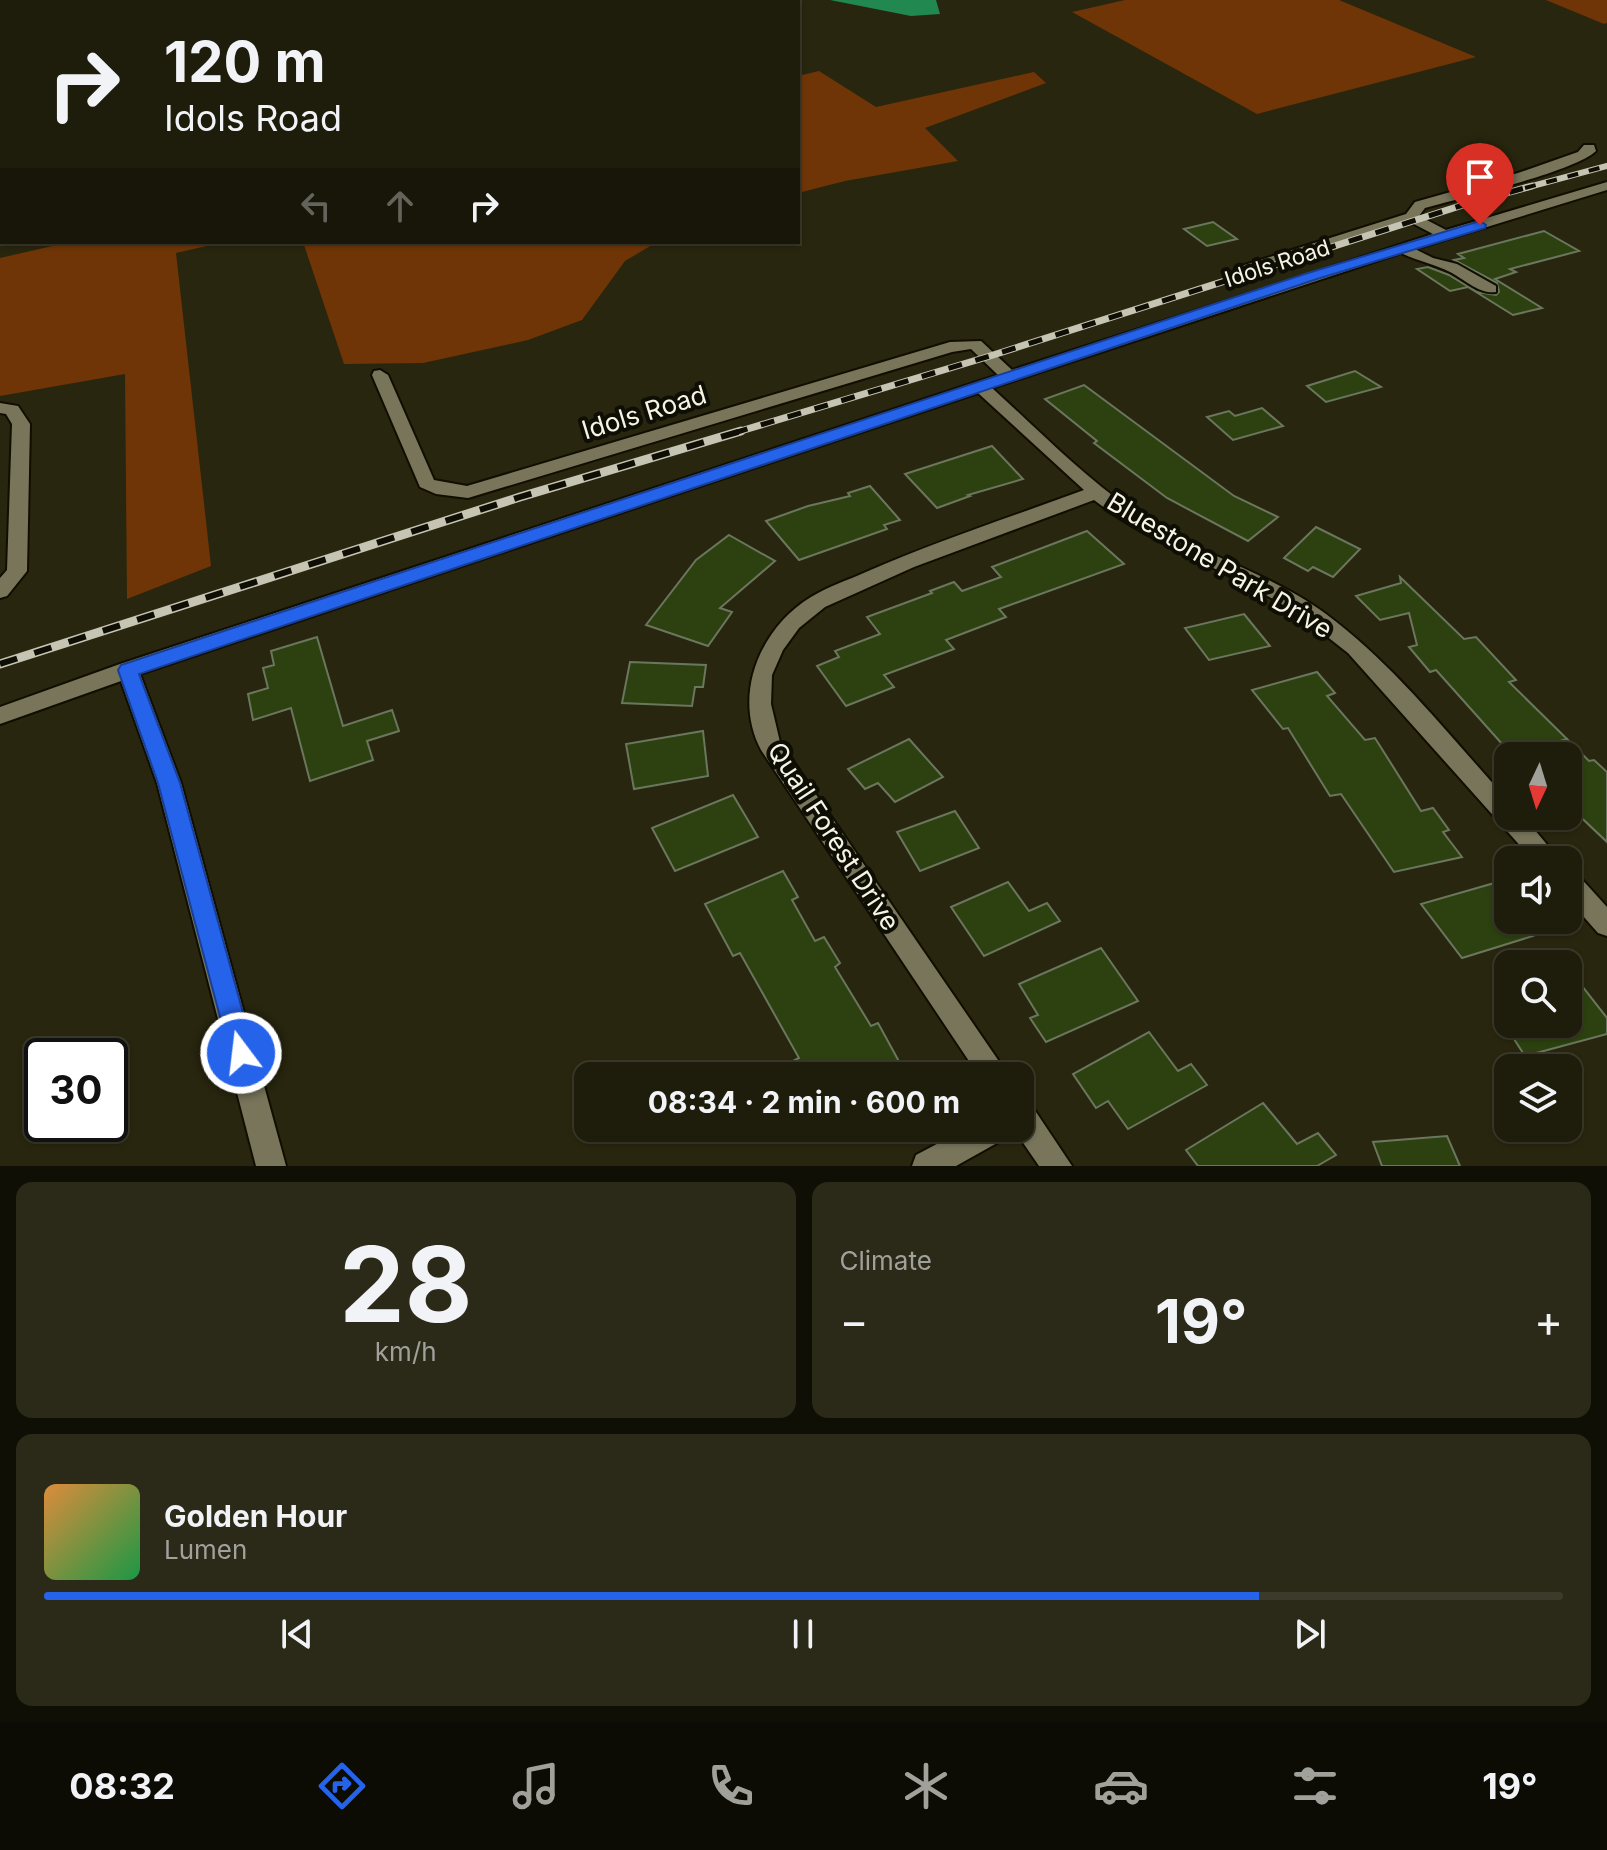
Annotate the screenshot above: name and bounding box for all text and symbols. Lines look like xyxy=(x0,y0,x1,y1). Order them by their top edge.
text: 120 m xyxy=(164,28,326,96)
icon: right xyxy=(32,32,136,136)
text: Idols Road xyxy=(164,96,342,140)
pin xyxy=(1446,143,1514,225)
icon: arrive xyxy=(1458,155,1502,199)
icon: left xyxy=(294,184,338,228)
icon: ahead xyxy=(378,184,422,228)
icon: right xyxy=(462,184,506,228)
street label: Idols Road xyxy=(1221,234,1333,292)
street label: Idols Road xyxy=(578,378,710,446)
street label: Bluestone Park Drive xyxy=(1102,486,1338,644)
street label: Quail Forest Drive xyxy=(762,736,906,936)
north arrow xyxy=(1494,742,1582,830)
map controls xyxy=(1494,742,1582,1142)
button: sound xyxy=(1494,846,1582,934)
button: search xyxy=(1494,950,1582,1038)
position arrow xyxy=(199,1011,283,1095)
speed limit sign: 30 xyxy=(24,1038,128,1142)
button: layers xyxy=(1494,1054,1582,1142)
text: 08:34 · 2 min · 600 m xyxy=(648,1084,960,1120)
text: 28 xyxy=(339,1221,472,1347)
text: Climate xyxy=(840,1245,932,1276)
text: 19° xyxy=(1155,1285,1247,1357)
text: − xyxy=(840,1294,869,1348)
text: + xyxy=(1534,1294,1563,1348)
text: km/h xyxy=(375,1336,437,1367)
text: Golden Hour xyxy=(164,1498,347,1534)
text: Lumen xyxy=(164,1534,247,1565)
icon: previous xyxy=(275,1612,319,1656)
icon: pause xyxy=(781,1612,825,1656)
icon: next xyxy=(1288,1612,1332,1656)
icon: directions xyxy=(314,1758,370,1814)
icon: music xyxy=(508,1758,564,1814)
icon: phone xyxy=(703,1758,759,1814)
icon: climate xyxy=(898,1758,954,1814)
icon: car xyxy=(1093,1758,1149,1814)
icon: filters xyxy=(1287,1758,1343,1814)
text: 08:32 xyxy=(69,1764,175,1808)
text: 19° xyxy=(1482,1764,1538,1808)

